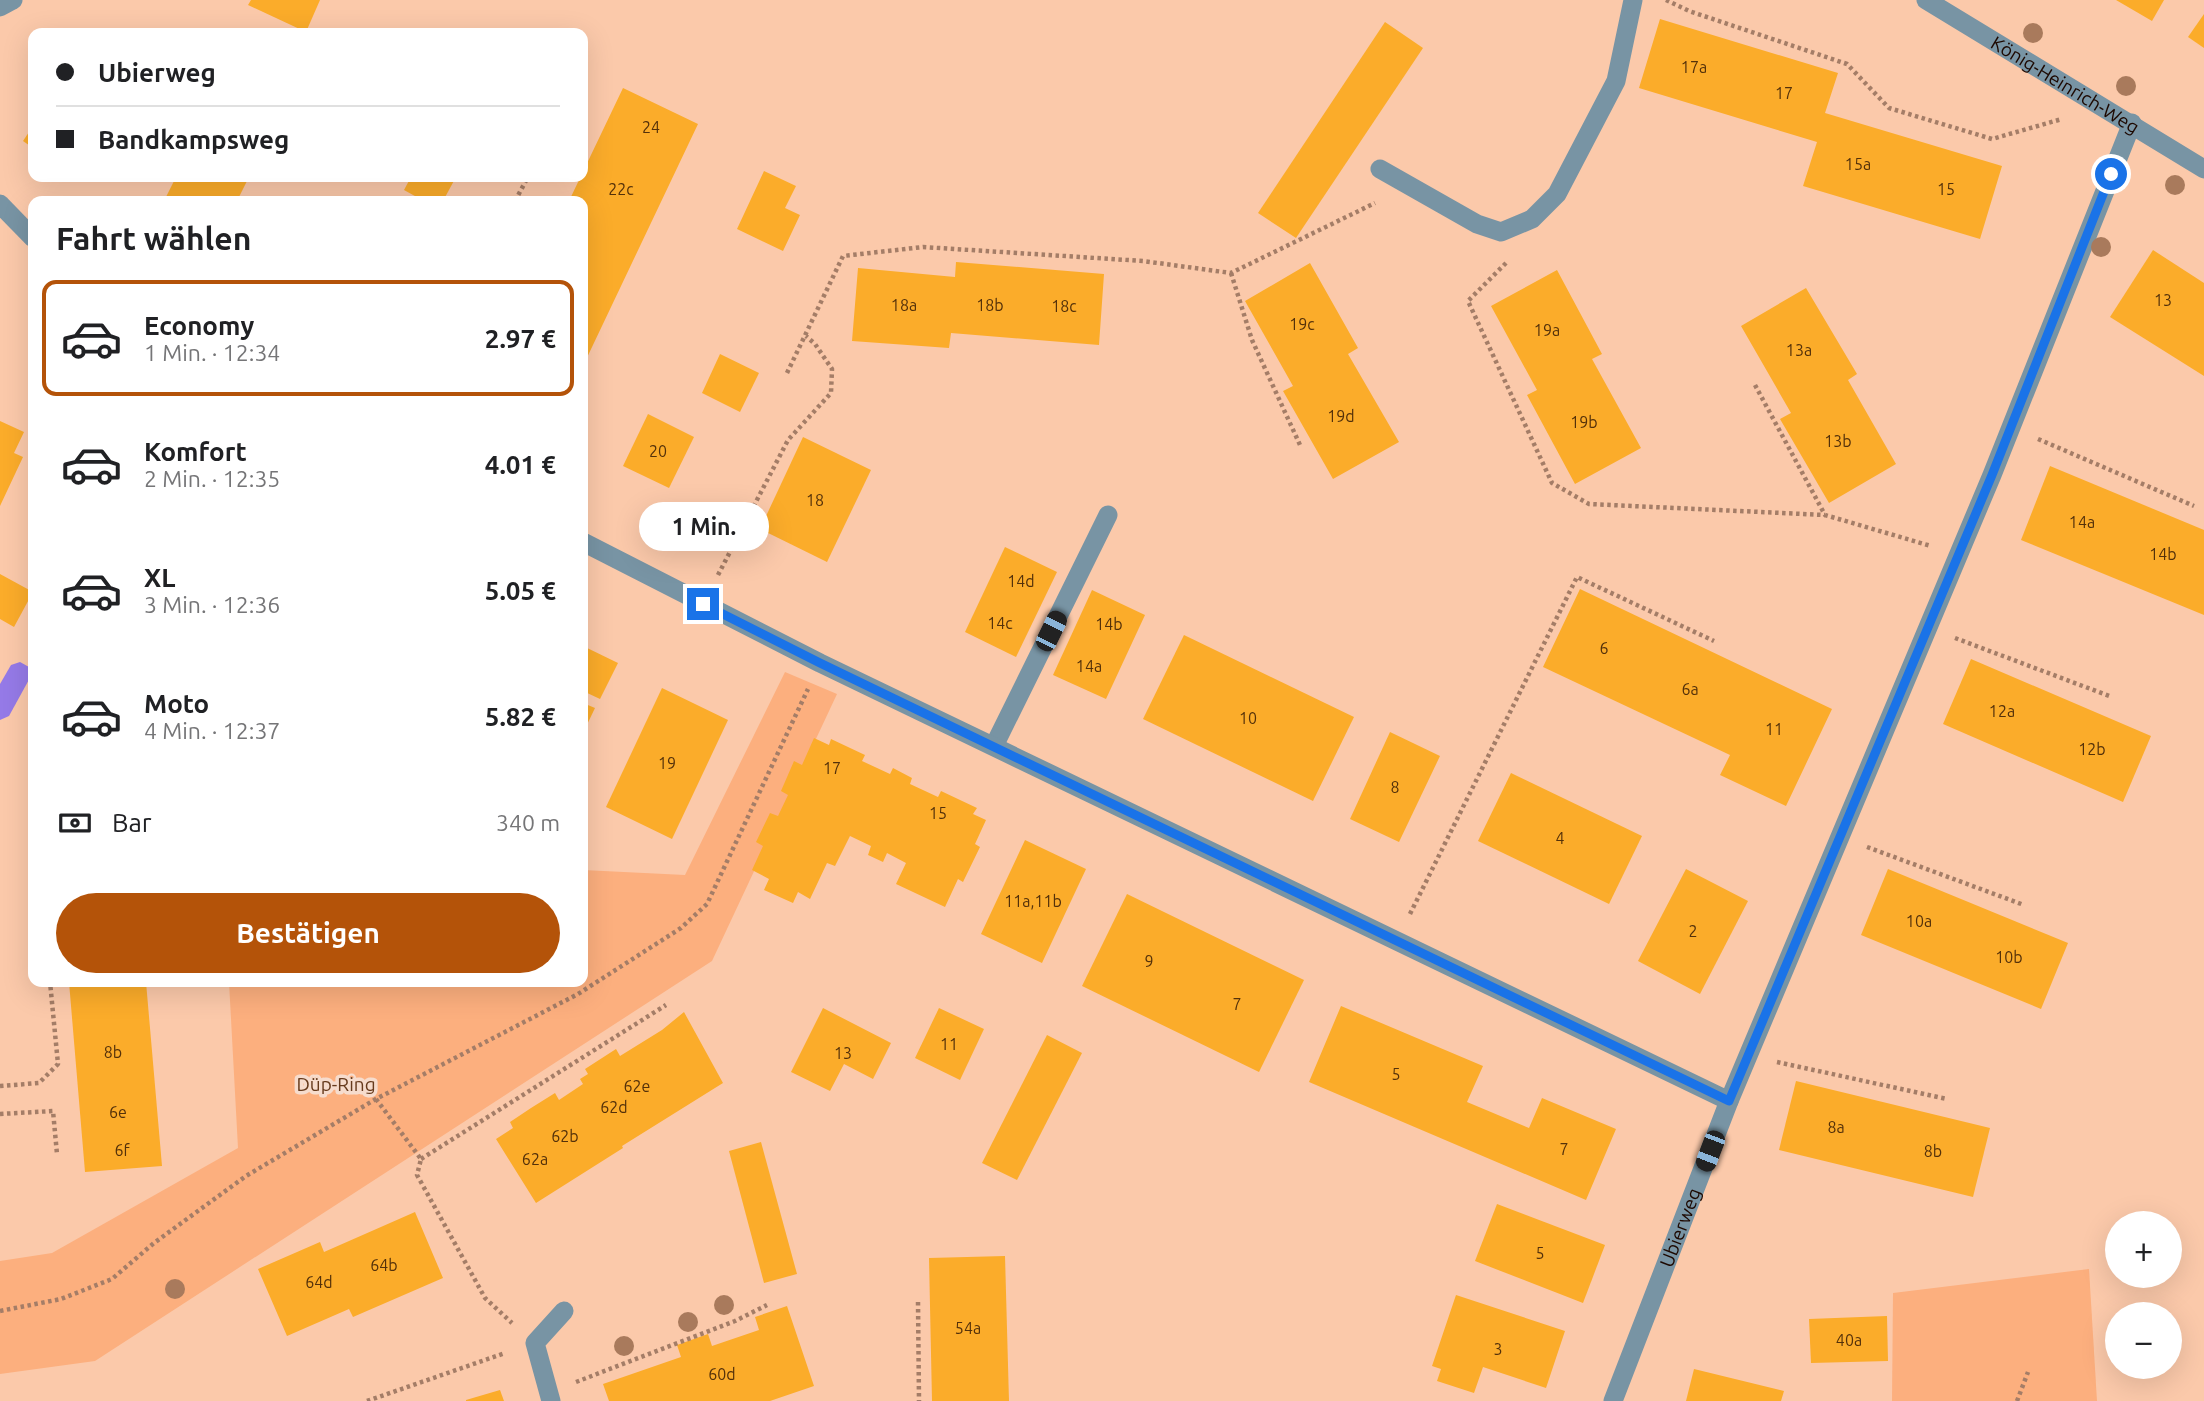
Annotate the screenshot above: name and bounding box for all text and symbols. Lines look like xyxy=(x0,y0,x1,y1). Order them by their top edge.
street label: König-Heinrich-Weg xyxy=(1987,31,2143,138)
text: Ubierweg xyxy=(98,58,216,87)
house number: 17a xyxy=(1681,58,1707,76)
house number: 17 xyxy=(1775,84,1793,102)
house number: 24 xyxy=(642,118,660,136)
text: Bandkampsweg xyxy=(98,125,289,154)
house number: 15a xyxy=(1845,155,1871,173)
route start xyxy=(2095,158,2127,190)
house number: 22c xyxy=(608,180,634,198)
house number: 15 xyxy=(1937,180,1955,198)
text: Fahrt wählen xyxy=(56,220,251,256)
house number: 13 xyxy=(2154,291,2172,309)
house number: 18a xyxy=(891,296,917,314)
house number: 18b xyxy=(976,296,1004,314)
house number: 18c xyxy=(1051,297,1077,315)
icon: car xyxy=(60,307,123,370)
text: Economy xyxy=(144,311,254,340)
house number: 19c xyxy=(1289,315,1315,333)
house number: 19a xyxy=(1534,321,1560,339)
text: 2.97 € xyxy=(485,324,556,353)
text: 1 Min. · 12:34 xyxy=(144,340,280,365)
house number: 13a xyxy=(1786,341,1812,359)
house number: 19d xyxy=(1327,407,1355,425)
house number: 19b xyxy=(1570,413,1598,431)
house number: 13b xyxy=(1824,432,1852,450)
icon: car xyxy=(60,433,123,496)
text: Komfort xyxy=(144,437,247,466)
house number: 20 xyxy=(649,442,667,460)
text: 4.01 € xyxy=(485,450,556,479)
text: 2 Min. · 12:35 xyxy=(144,466,280,491)
house number: 18 xyxy=(806,491,824,509)
callout: 1 Min. xyxy=(638,503,768,552)
house number: 14a xyxy=(2069,513,2095,531)
text: 1 Min. xyxy=(672,514,736,539)
house number: 14b xyxy=(2149,545,2177,563)
icon: car xyxy=(60,559,123,622)
text: XL xyxy=(144,563,175,592)
house number: 14d xyxy=(1007,572,1035,590)
text: 5.05 € xyxy=(485,576,556,605)
route end xyxy=(687,588,719,620)
text: 3 Min. · 12:36 xyxy=(144,592,280,617)
car xyxy=(1033,608,1070,654)
house number: 14c xyxy=(987,614,1013,632)
house number: 14b xyxy=(1095,615,1123,633)
house number: 6 xyxy=(1599,639,1609,657)
house number: 14a xyxy=(1076,657,1102,675)
house number: 6a xyxy=(1681,680,1699,698)
icon: car xyxy=(60,685,123,748)
text: Moto xyxy=(144,689,209,718)
text: 5.82 € xyxy=(485,702,556,731)
house number: 12a xyxy=(1989,702,2015,720)
house number: 10 xyxy=(1239,709,1257,727)
text: 4 Min. · 12:37 xyxy=(144,718,280,743)
house number: 11 xyxy=(1765,720,1783,738)
house number: 12b xyxy=(2078,740,2106,758)
house number: 19 xyxy=(658,754,676,772)
house number: 17 xyxy=(823,759,841,777)
house number: 8 xyxy=(1390,778,1400,796)
icon: cash xyxy=(56,804,94,842)
house number: 15 xyxy=(929,804,947,822)
text: Bar xyxy=(112,808,152,837)
text: 340 m xyxy=(496,810,560,835)
house number: 4 xyxy=(1555,829,1565,847)
house number: 11a,11b xyxy=(1004,892,1062,910)
button: Bestätigen xyxy=(56,893,560,973)
house number: 10a xyxy=(1906,912,1932,930)
house number: 2 xyxy=(1688,922,1698,940)
house number: 10b xyxy=(1995,948,2023,966)
house number: 9 xyxy=(1144,952,1154,970)
house number: 7 xyxy=(1232,995,1242,1013)
house number: 11 xyxy=(940,1035,958,1053)
house number: 8b xyxy=(104,1043,122,1061)
house number: 13 xyxy=(834,1044,852,1062)
house number: 5 xyxy=(1391,1065,1401,1083)
park label: Düp-Ring xyxy=(296,1073,376,1095)
house number: 62e xyxy=(624,1077,650,1095)
house number: 62d xyxy=(600,1098,628,1116)
house number: 6e xyxy=(109,1103,127,1121)
house number: 8a xyxy=(1827,1118,1845,1136)
house number: 62b xyxy=(551,1127,579,1145)
car xyxy=(1693,1128,1728,1174)
house number: 7 xyxy=(1559,1140,1569,1158)
house number: 6f xyxy=(114,1141,130,1159)
house number: 8b xyxy=(1924,1142,1942,1160)
house number: 62a xyxy=(522,1150,548,1168)
street label: Ubierweg xyxy=(1655,1185,1705,1270)
map controls xyxy=(2105,1211,2182,1379)
button: + xyxy=(2105,1211,2182,1288)
house number: 5 xyxy=(1535,1244,1545,1262)
house number: 64b xyxy=(370,1256,398,1274)
house number: 64d xyxy=(305,1273,333,1291)
button: − xyxy=(2105,1302,2182,1379)
house number: 54a xyxy=(955,1319,981,1337)
house number: 40a xyxy=(1836,1331,1862,1349)
house number: 3 xyxy=(1493,1340,1503,1358)
house number: 60d xyxy=(708,1365,736,1383)

